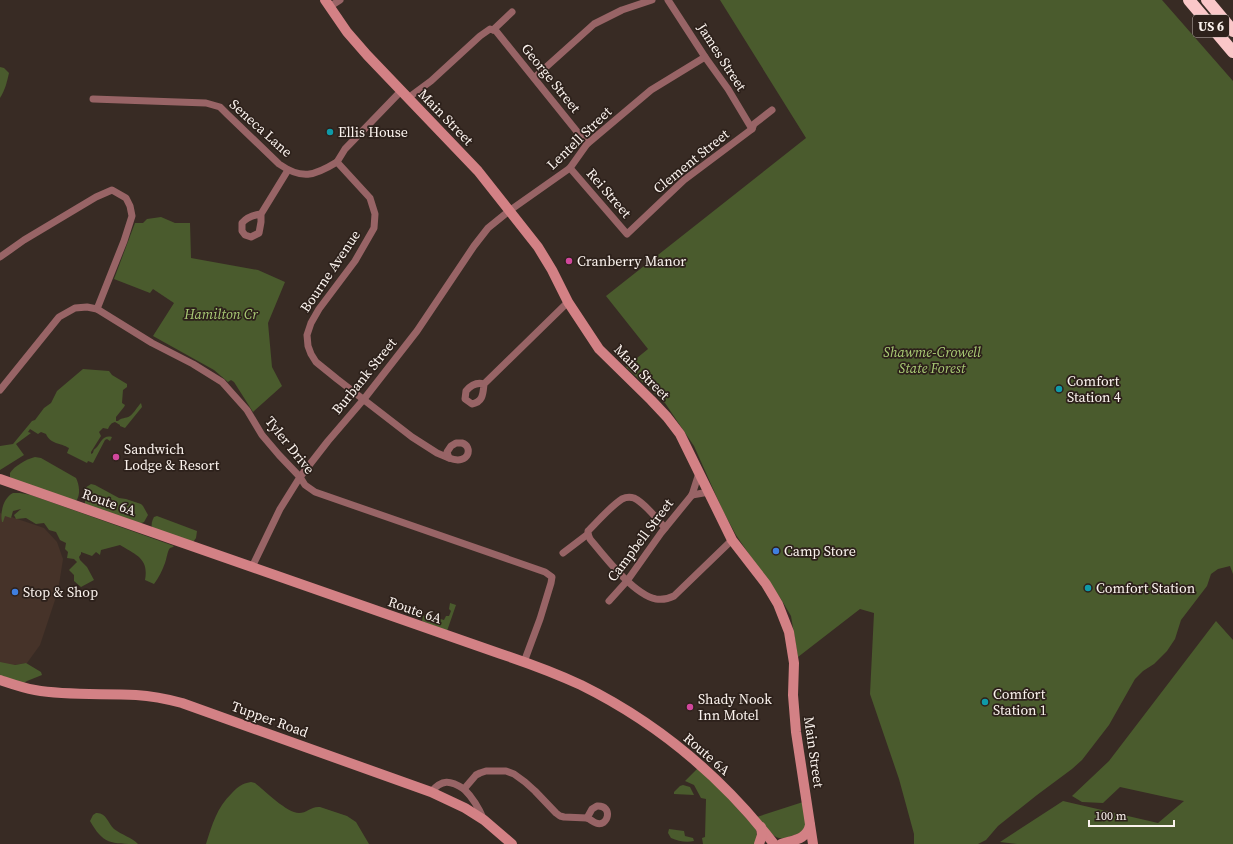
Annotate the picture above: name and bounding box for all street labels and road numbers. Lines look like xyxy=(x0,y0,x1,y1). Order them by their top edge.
road number: US 6 xyxy=(1193,15,1229,37)
street label: James Street xyxy=(692,18,752,95)
street label: George Street xyxy=(517,39,585,117)
street label: Main Street xyxy=(414,84,478,150)
street label: Seneca Lane xyxy=(225,94,297,162)
street label: Lentell Street xyxy=(542,102,616,174)
street label: Clement Street xyxy=(649,124,734,198)
street label: Rei Street xyxy=(582,164,636,222)
street label: Bourne Avenue xyxy=(295,226,365,316)
street label: Burbank Street xyxy=(327,333,401,419)
street label: Main Street xyxy=(610,340,675,405)
street label: Tyler Drive xyxy=(261,412,319,478)
street label: Route 6A xyxy=(79,483,139,521)
street label: Campbell Street xyxy=(602,494,678,586)
street label: Route 6A xyxy=(385,591,445,629)
street label: Tupper Road xyxy=(229,696,311,742)
street label: Main Street xyxy=(799,715,829,789)
street label: Route 6A xyxy=(679,728,735,780)

